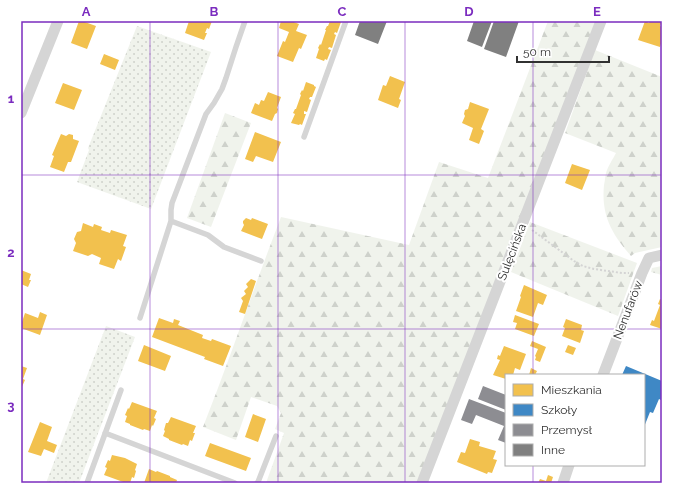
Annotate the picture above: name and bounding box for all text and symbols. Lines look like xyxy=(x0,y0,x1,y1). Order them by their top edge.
text: A xyxy=(82,4,91,19)
text: B xyxy=(210,4,219,19)
text: C xyxy=(338,4,347,19)
text: D xyxy=(464,4,474,19)
text: E xyxy=(593,4,601,19)
scale bar xyxy=(517,38,609,64)
text: 50 m xyxy=(523,45,551,59)
text: 1 xyxy=(8,91,15,106)
street label: Sulęcińska xyxy=(495,222,529,282)
text: 2 xyxy=(7,245,15,260)
street label: Nenufarów xyxy=(610,279,646,341)
legend xyxy=(505,374,645,466)
text: Mieszkania xyxy=(541,383,602,397)
text: 3 xyxy=(7,398,15,413)
text: Szkoły xyxy=(541,403,578,417)
text: Przemysł xyxy=(541,423,593,437)
text: Inne xyxy=(541,443,565,457)

